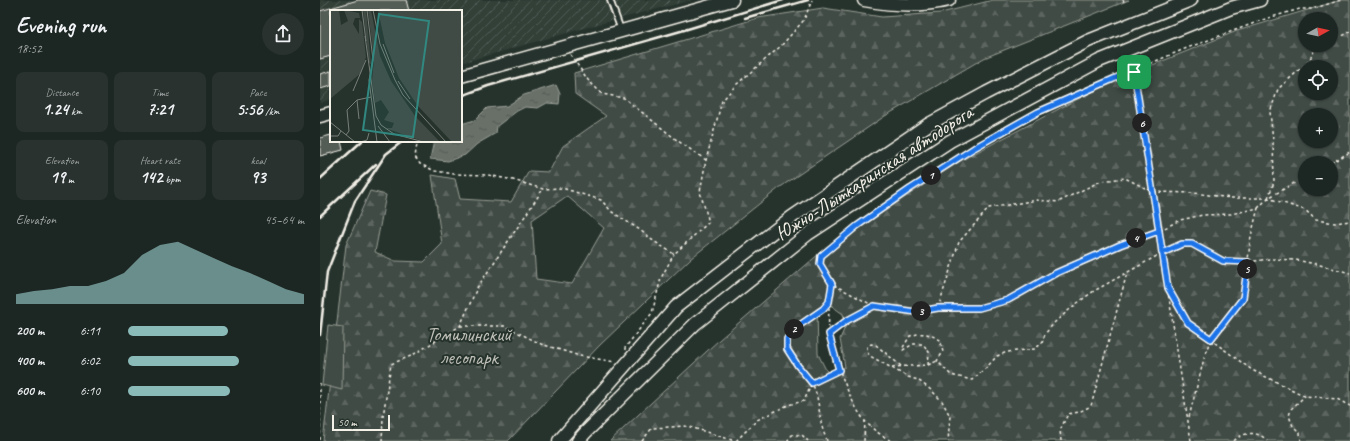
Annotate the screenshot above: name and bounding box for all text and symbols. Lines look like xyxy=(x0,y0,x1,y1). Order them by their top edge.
inset map xyxy=(330,10,462,142)
text: Evening run xyxy=(16,12,106,40)
north arrow xyxy=(1298,12,1338,52)
map controls xyxy=(1298,12,1338,196)
button: share xyxy=(262,13,304,55)
text: 18:52 xyxy=(16,41,42,57)
pin xyxy=(1117,55,1151,89)
button: locate xyxy=(1298,60,1338,100)
icon: arrive xyxy=(1123,61,1145,83)
text: Distance xyxy=(46,85,78,99)
text: Time xyxy=(152,85,168,99)
text: Pace xyxy=(250,85,266,99)
text: 1.24 xyxy=(42,99,68,120)
text: 7:21 xyxy=(147,99,173,120)
text: 5:56 xyxy=(236,99,263,120)
street label: Южно-Лыткаринская автодорога xyxy=(771,99,979,246)
text: km xyxy=(68,104,82,118)
text: /km xyxy=(263,104,280,118)
button: + xyxy=(1298,108,1338,148)
pin: 6 xyxy=(1132,113,1152,133)
text: 6 xyxy=(1139,116,1145,130)
text: Elevation xyxy=(45,153,79,167)
text: Heart rate xyxy=(140,153,180,167)
text: kcal xyxy=(251,153,265,167)
button: − xyxy=(1298,156,1338,196)
pin: 1 xyxy=(921,165,941,185)
text: 19 xyxy=(50,167,65,188)
text: 142 xyxy=(140,167,163,188)
text: 93 xyxy=(250,167,266,188)
text: 1 xyxy=(929,168,933,182)
text: m xyxy=(65,172,74,186)
text: bpm xyxy=(163,172,180,186)
text: Elevation xyxy=(16,212,56,228)
text: 45–64 m xyxy=(264,212,304,228)
pin: 4 xyxy=(1126,228,1146,248)
text: 4 xyxy=(1134,231,1138,245)
pin: 5 xyxy=(1237,259,1257,279)
text: 5 xyxy=(1245,262,1249,276)
pin: 3 xyxy=(911,301,931,321)
text: 3 xyxy=(919,304,923,318)
pin: 2 xyxy=(784,319,804,339)
park label: Томилинский лесопарк xyxy=(426,322,513,370)
text: 2 xyxy=(792,322,796,336)
text: 200 m xyxy=(16,323,44,339)
text: 6:11 xyxy=(80,323,100,339)
text: 400 m xyxy=(16,353,44,369)
text: 6:02 xyxy=(80,353,100,369)
text: 600 m xyxy=(16,383,44,399)
text: 6:10 xyxy=(80,383,100,399)
scale bar xyxy=(332,413,390,432)
text: 50 m xyxy=(338,415,357,429)

